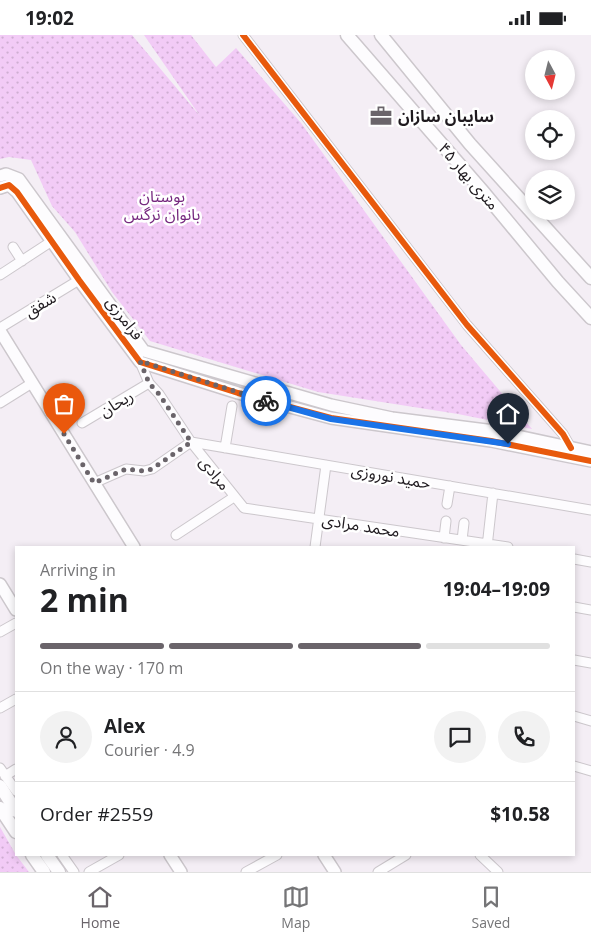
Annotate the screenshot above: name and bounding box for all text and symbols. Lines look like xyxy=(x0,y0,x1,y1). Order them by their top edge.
text: 19:02 xyxy=(25,5,74,31)
north arrow xyxy=(525,50,575,100)
map controls xyxy=(525,50,575,220)
office icon: سایبان سازان xyxy=(368,103,394,129)
place label: سایبان سازان xyxy=(398,105,494,127)
button: locate xyxy=(525,110,575,160)
street label: ۴۵ متری بهار xyxy=(434,138,504,214)
button: layers xyxy=(525,170,575,220)
park label: بوستان بانوان نرگس xyxy=(124,185,200,225)
street label: شفق xyxy=(20,286,60,322)
street label: فرامرزی xyxy=(101,292,149,344)
courier xyxy=(241,376,291,426)
pin xyxy=(43,383,85,434)
street label: ریحان xyxy=(95,384,137,422)
icon: bike xyxy=(252,387,280,415)
icon: bag xyxy=(50,390,78,418)
pin xyxy=(487,393,529,444)
icon: home xyxy=(494,400,522,428)
street label: مرادی xyxy=(195,451,235,495)
street label: حمید نوروزی xyxy=(350,458,432,494)
street label: محمد مرادی xyxy=(321,508,401,542)
text: Arriving in xyxy=(40,559,116,581)
text: 19:04–19:09 xyxy=(443,576,550,602)
text: 2 min xyxy=(40,578,129,621)
text: On the way · 170 m xyxy=(40,657,183,679)
button: person xyxy=(40,711,92,763)
button: chat xyxy=(434,711,486,763)
button: phone xyxy=(498,711,550,763)
text: Alex xyxy=(104,713,145,739)
text: Courier · 4.9 xyxy=(104,739,195,761)
text: Order #2559 xyxy=(40,801,153,827)
text: $10.58 xyxy=(490,801,550,827)
tab: Home xyxy=(81,883,120,932)
tab: Map xyxy=(281,883,310,932)
tab: Saved xyxy=(471,883,510,932)

